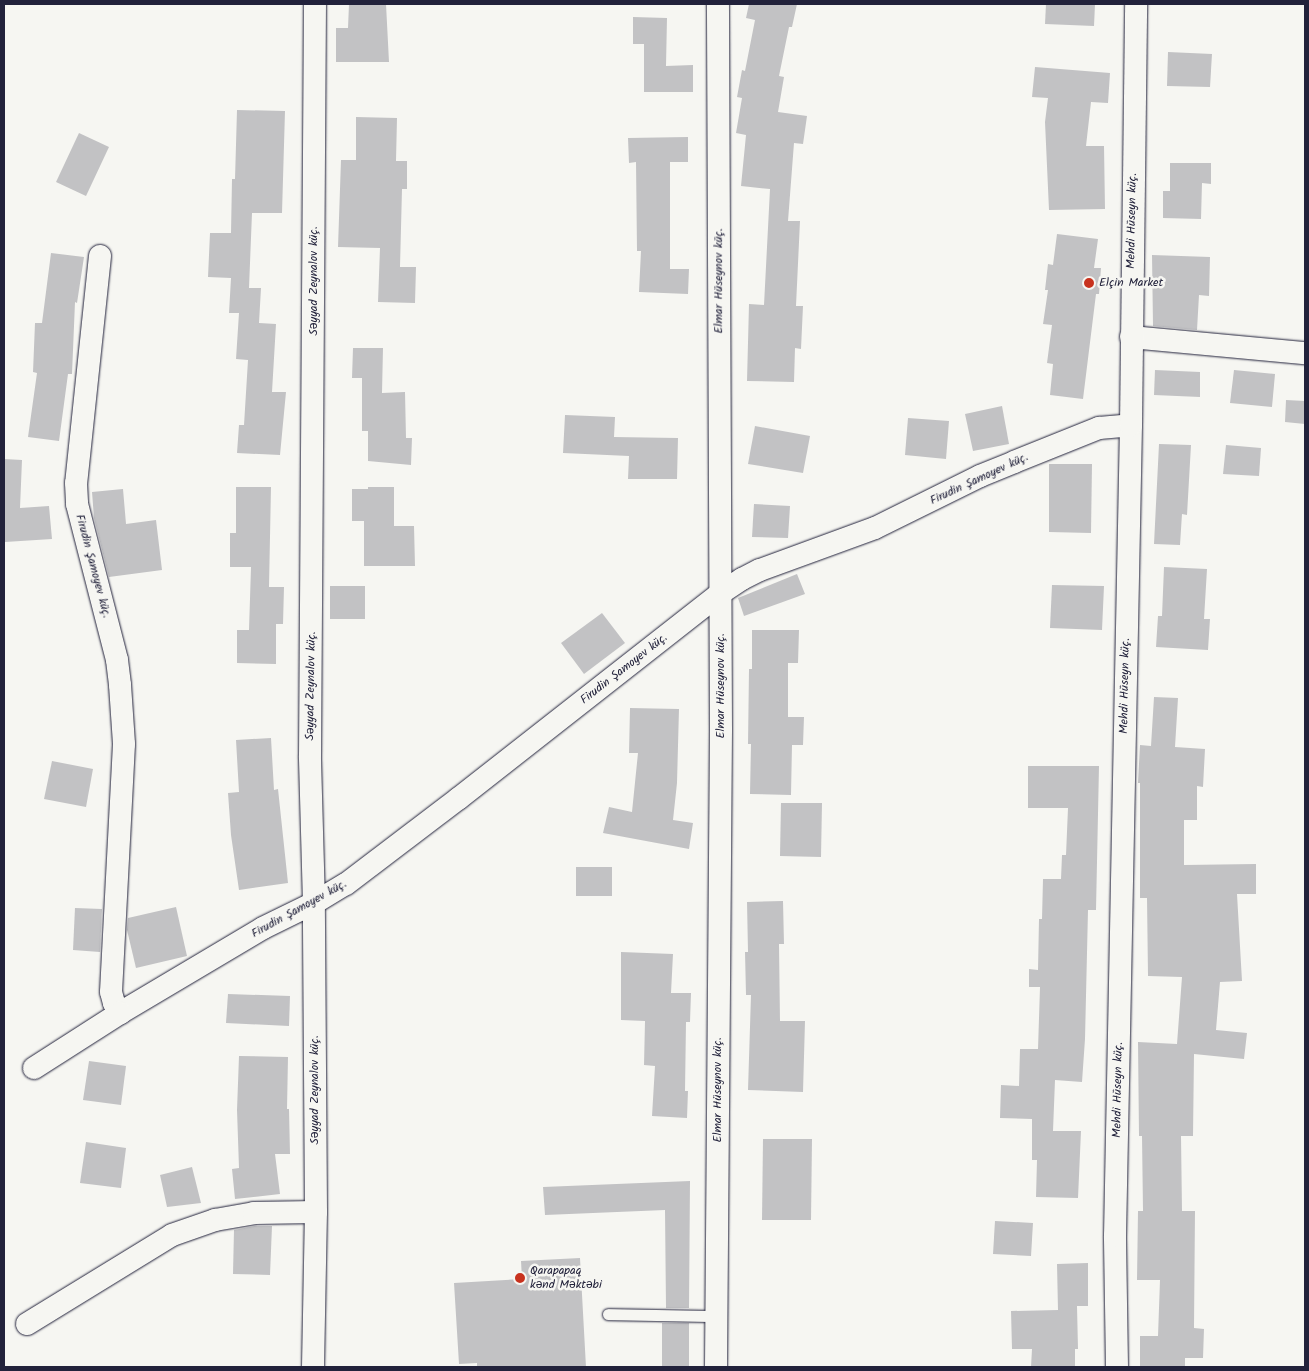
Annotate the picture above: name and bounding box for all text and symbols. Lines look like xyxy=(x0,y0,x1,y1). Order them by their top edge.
street label: Mehdi Hüseyn küç. xyxy=(1124,173,1140,269)
street label: Səyyad Zeynalov küç. xyxy=(307,226,321,336)
street label: Elmar Hüseynov küç. xyxy=(712,228,726,334)
place label: Elçin Market xyxy=(1099,276,1163,290)
marker: Elçin Market xyxy=(1083,277,1095,289)
street label: Firudin Şamoyev küç. xyxy=(928,450,1030,508)
street label: Firudin Şamoyev küç. xyxy=(72,513,114,619)
street label: Səyyad Zeynalov küç. xyxy=(303,631,319,741)
street label: Firudin Şamoyev küç. xyxy=(578,631,670,707)
street label: Elmar Hüseynov küç. xyxy=(714,633,728,739)
street label: Mehdi Hüseyn küç. xyxy=(1117,638,1133,734)
street label: Firudin Şamoyev küç. xyxy=(249,877,349,941)
street label: Səyyad Zeynalov küç. xyxy=(308,1035,322,1145)
street label: Elmar Hüseynov küç. xyxy=(711,1037,725,1143)
street label: Mehdi Hüseyn küç. xyxy=(1110,1042,1126,1138)
place label: Qarapapaq kənd Məktəbi xyxy=(530,1264,602,1292)
marker: Qarapapaq kənd Məktəbi xyxy=(514,1272,526,1284)

